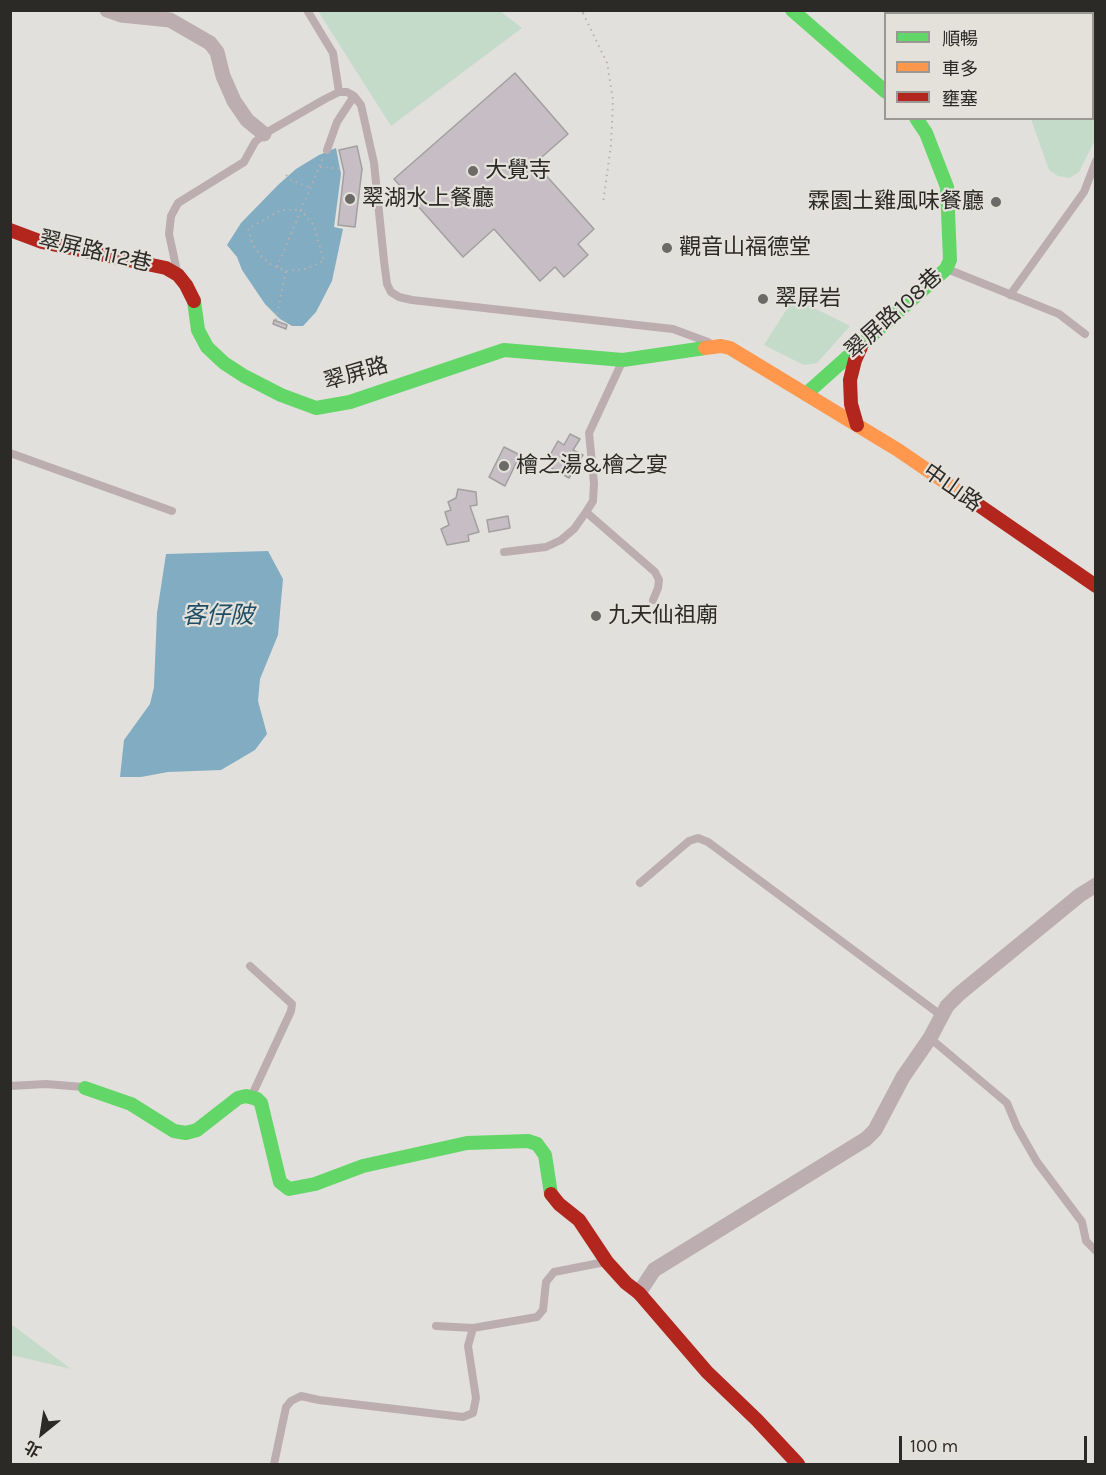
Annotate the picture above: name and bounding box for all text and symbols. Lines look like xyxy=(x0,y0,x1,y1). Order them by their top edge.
legend xyxy=(884,12,1094,120)
text: 順暢 xyxy=(942,28,978,50)
text: 車多 xyxy=(942,58,978,80)
text: 壅塞 xyxy=(942,88,978,110)
place label: 大覺寺 xyxy=(485,158,551,184)
marker: 大覺寺 xyxy=(466,164,480,178)
place label: 翠湖水上餐廳 xyxy=(362,186,494,212)
place label: 霖園土雞風味餐廳 xyxy=(808,189,984,215)
marker: 翠湖水上餐廳 xyxy=(343,192,357,206)
marker: 霖園土雞風味餐廳 xyxy=(989,195,1003,209)
street label: 翠屏路112巷 xyxy=(36,226,154,278)
place label: 觀音山福德堂 xyxy=(679,235,811,261)
marker: 觀音山福德堂 xyxy=(660,241,674,255)
street label: 翠屏路108巷 xyxy=(840,263,948,365)
place label: 翠屏岩 xyxy=(775,286,841,312)
marker: 翠屏岩 xyxy=(756,292,770,306)
street label: 翠屏路 xyxy=(321,352,391,396)
place label: 檜之湯&檜之宴 xyxy=(516,453,668,479)
street label: 中山路 xyxy=(917,458,987,518)
marker: 檜之湯&檜之宴 xyxy=(497,459,511,473)
water label: 客仔陂 xyxy=(182,602,254,630)
place label: 九天仙祖廟 xyxy=(608,603,718,629)
marker: 九天仙祖廟 xyxy=(589,609,603,623)
north arrow xyxy=(12,1403,72,1463)
scale bar xyxy=(902,1424,1090,1462)
text: 100 m xyxy=(910,1435,958,1457)
text: 北 xyxy=(21,1437,44,1461)

